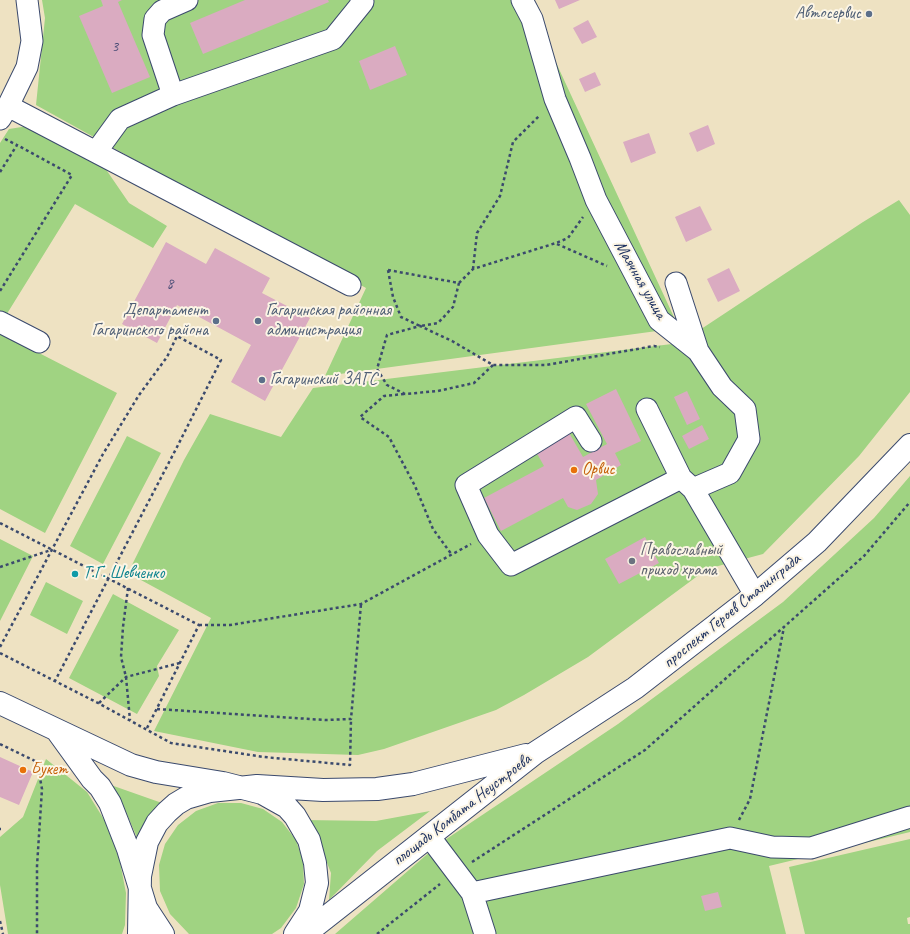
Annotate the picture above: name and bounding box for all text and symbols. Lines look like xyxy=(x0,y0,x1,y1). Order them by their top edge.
place label: Автосервис xyxy=(795,4,861,24)
marker: Автосервис xyxy=(864,9,874,19)
house number: 3 xyxy=(112,38,118,56)
street label: Маячная улица xyxy=(609,237,671,323)
house number: 8 xyxy=(167,275,173,293)
place label: Департамент Гагаринского района xyxy=(92,301,208,341)
place label: Гагаринская районная администрация xyxy=(266,301,391,341)
marker: Департамент Гагаринского района xyxy=(211,316,221,326)
marker: Гагаринская районная администрация xyxy=(253,316,263,326)
place label: Гагаринский ЗАГС xyxy=(270,370,377,390)
marker: Гагаринский ЗАГС xyxy=(257,375,267,385)
place label: Орвис xyxy=(582,460,615,480)
marker: Орвис xyxy=(569,465,579,475)
place label: Православный приход храма xyxy=(640,541,722,581)
street label: проспект Героев Сталинграда xyxy=(659,549,805,673)
marker: Православный приход храма xyxy=(627,556,637,566)
place label: Т.Г. Шевченко xyxy=(83,564,164,584)
marker: Т.Г. Шевченко xyxy=(70,569,80,579)
street label: площадь Комбата Неустроева xyxy=(389,750,535,870)
place label: Букет xyxy=(31,760,68,780)
marker: Букет xyxy=(18,765,28,775)

